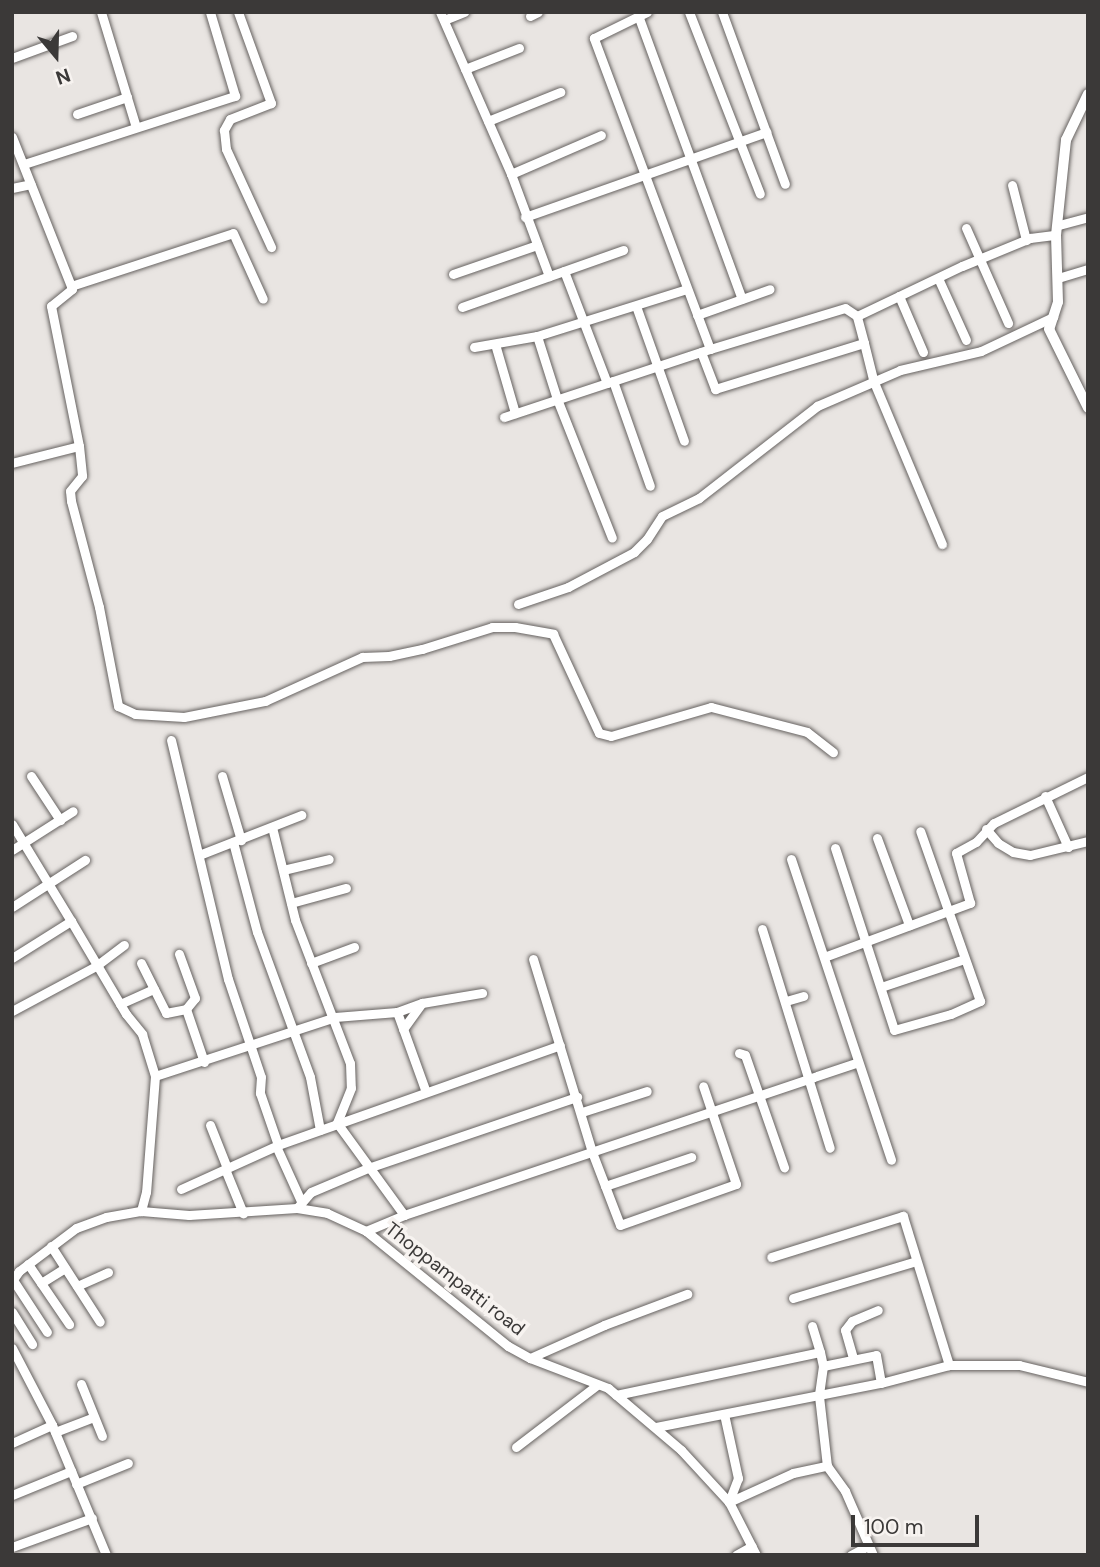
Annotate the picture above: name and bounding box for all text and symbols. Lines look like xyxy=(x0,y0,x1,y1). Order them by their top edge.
north arrow xyxy=(21,21,91,91)
text: N xyxy=(52,62,74,90)
street label: Thoppampatti road xyxy=(381,1218,529,1340)
scale bar xyxy=(855,1500,983,1544)
text: 100 m xyxy=(864,1513,924,1541)

